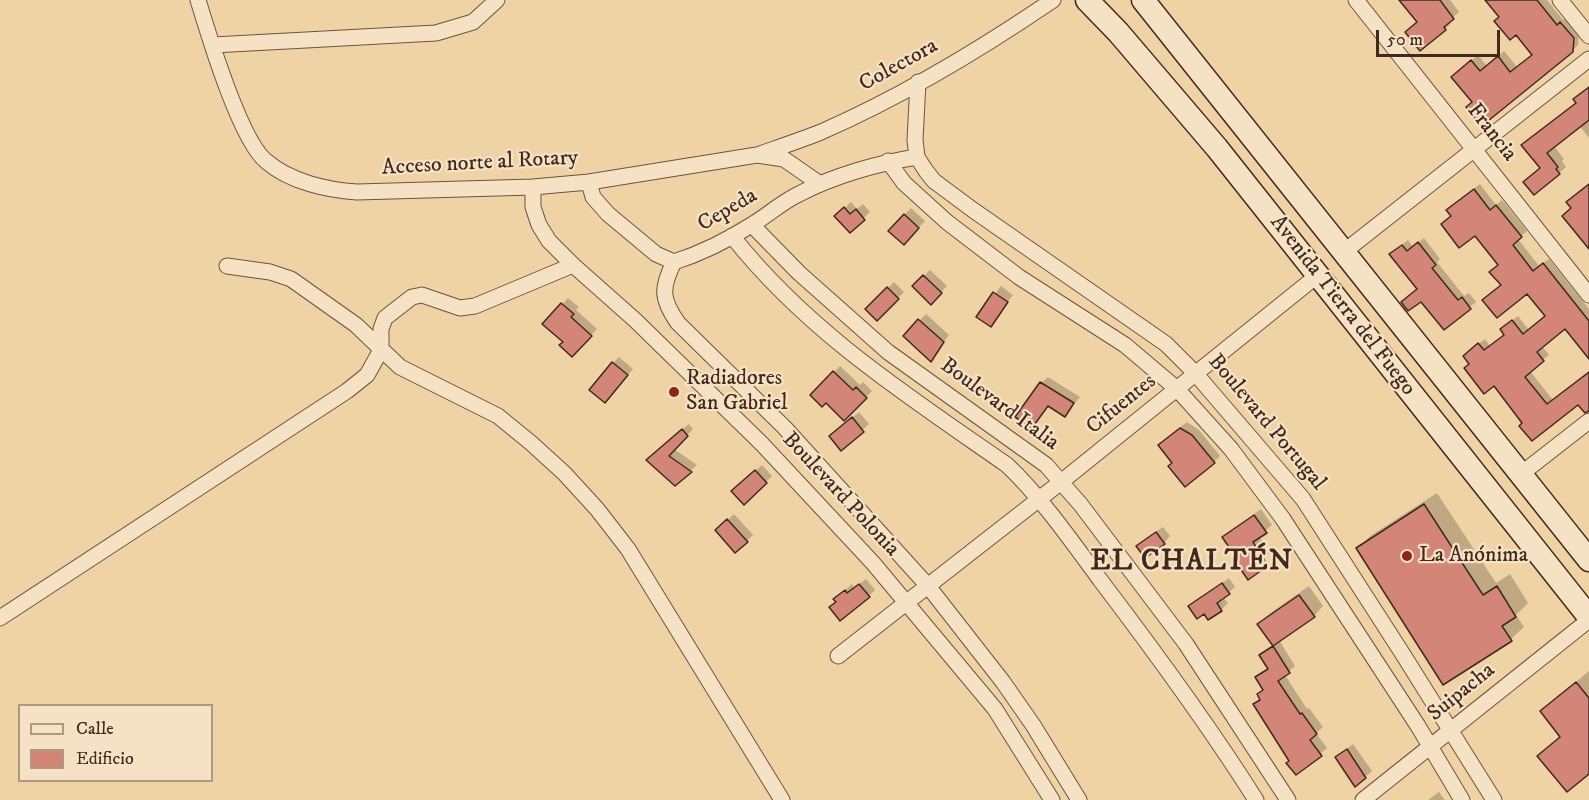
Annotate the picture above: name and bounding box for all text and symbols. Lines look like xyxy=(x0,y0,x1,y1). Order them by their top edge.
scale bar xyxy=(1379,18,1504,56)
text: 50 m xyxy=(1387,29,1423,51)
street label: Colectora xyxy=(855,34,943,98)
street label: Francia xyxy=(1460,99,1522,167)
street label: Acceso norte al Rotary xyxy=(381,146,579,182)
street label: Cepeda xyxy=(694,184,762,238)
street label: Avenida Tierra del Fuego xyxy=(1263,211,1421,401)
street label: Boulevard Portugal xyxy=(1201,350,1331,496)
street label: Boulevard Italia xyxy=(934,353,1064,457)
place label: Radiadores San Gabriel xyxy=(686,366,788,418)
street label: Cifuentes xyxy=(1082,369,1162,441)
marker: Radiadores San Gabriel xyxy=(667,385,681,399)
street label: Boulevard Polonia xyxy=(776,427,904,563)
place label: La Anónima xyxy=(1419,543,1528,569)
district label: EL CHALTÉN xyxy=(1090,546,1294,580)
marker: La Anónima xyxy=(1400,549,1414,563)
street label: Suipacha xyxy=(1423,658,1501,728)
legend xyxy=(18,704,213,782)
text: Calle xyxy=(76,718,114,740)
text: Edificio xyxy=(76,748,134,770)

